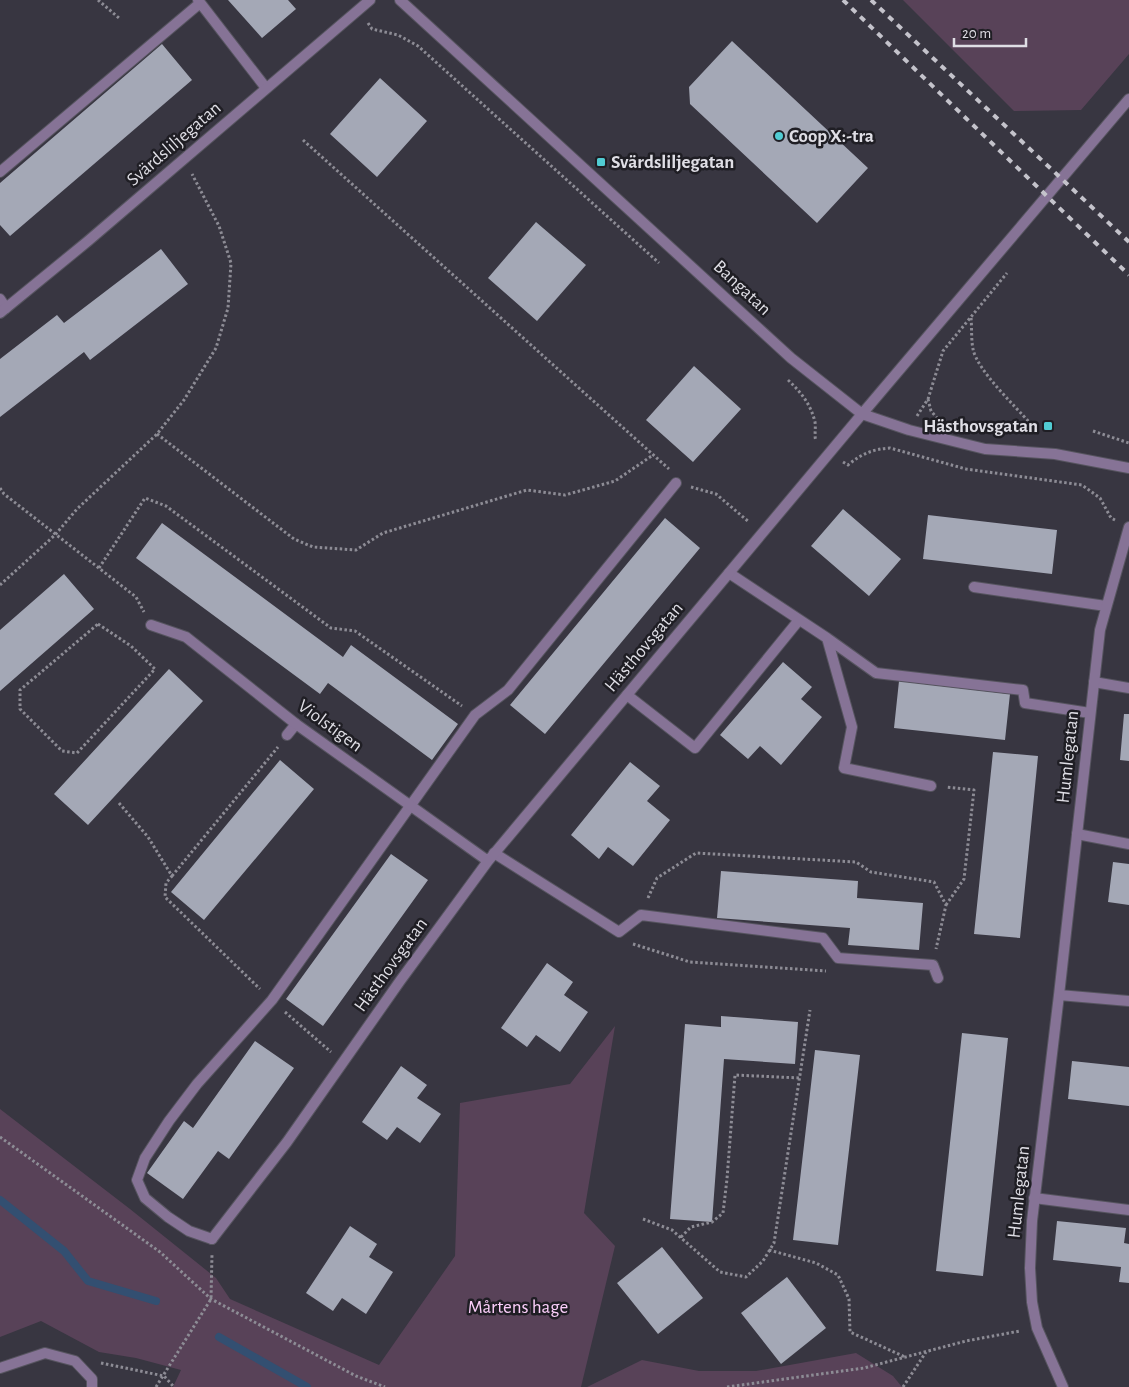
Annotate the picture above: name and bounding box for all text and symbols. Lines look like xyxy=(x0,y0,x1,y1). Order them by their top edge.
scale bar xyxy=(954,15,1026,47)
text: 20 m xyxy=(962,26,991,41)
street label: Svärdsliljegatan xyxy=(123,98,225,190)
place label: Coop X:-tra xyxy=(789,127,874,146)
marker: Coop X:-tra xyxy=(773,130,785,142)
place label: Svärdsliljegatan xyxy=(611,153,734,172)
marker: Svärdsliljegatan xyxy=(595,156,607,168)
street label: Bangatan xyxy=(710,257,774,319)
place label: Hästhovsgatan xyxy=(923,417,1038,436)
marker: Hästhovsgatan xyxy=(1042,420,1054,432)
street label: Hästhovsgatan xyxy=(601,598,687,696)
street label: Violstigen xyxy=(294,696,366,756)
street label: Humlegatan xyxy=(1054,710,1082,804)
street label: Hästhovsgatan xyxy=(351,915,431,1015)
street label: Humlegatan xyxy=(1005,1145,1033,1239)
park label: Mårtens hage xyxy=(468,1298,568,1317)

